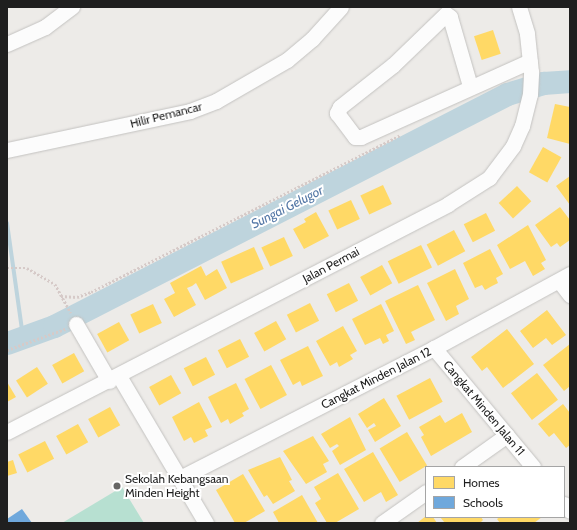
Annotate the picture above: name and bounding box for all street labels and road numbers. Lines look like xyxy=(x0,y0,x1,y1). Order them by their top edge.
street label: Hilir Pemancar xyxy=(129,99,203,131)
street label: Jalan Permai xyxy=(300,244,362,286)
street label: Cangkat Minden Jalan 12 xyxy=(319,344,433,412)
street label: Cangkat Minden Jalan 11 xyxy=(440,358,528,458)

